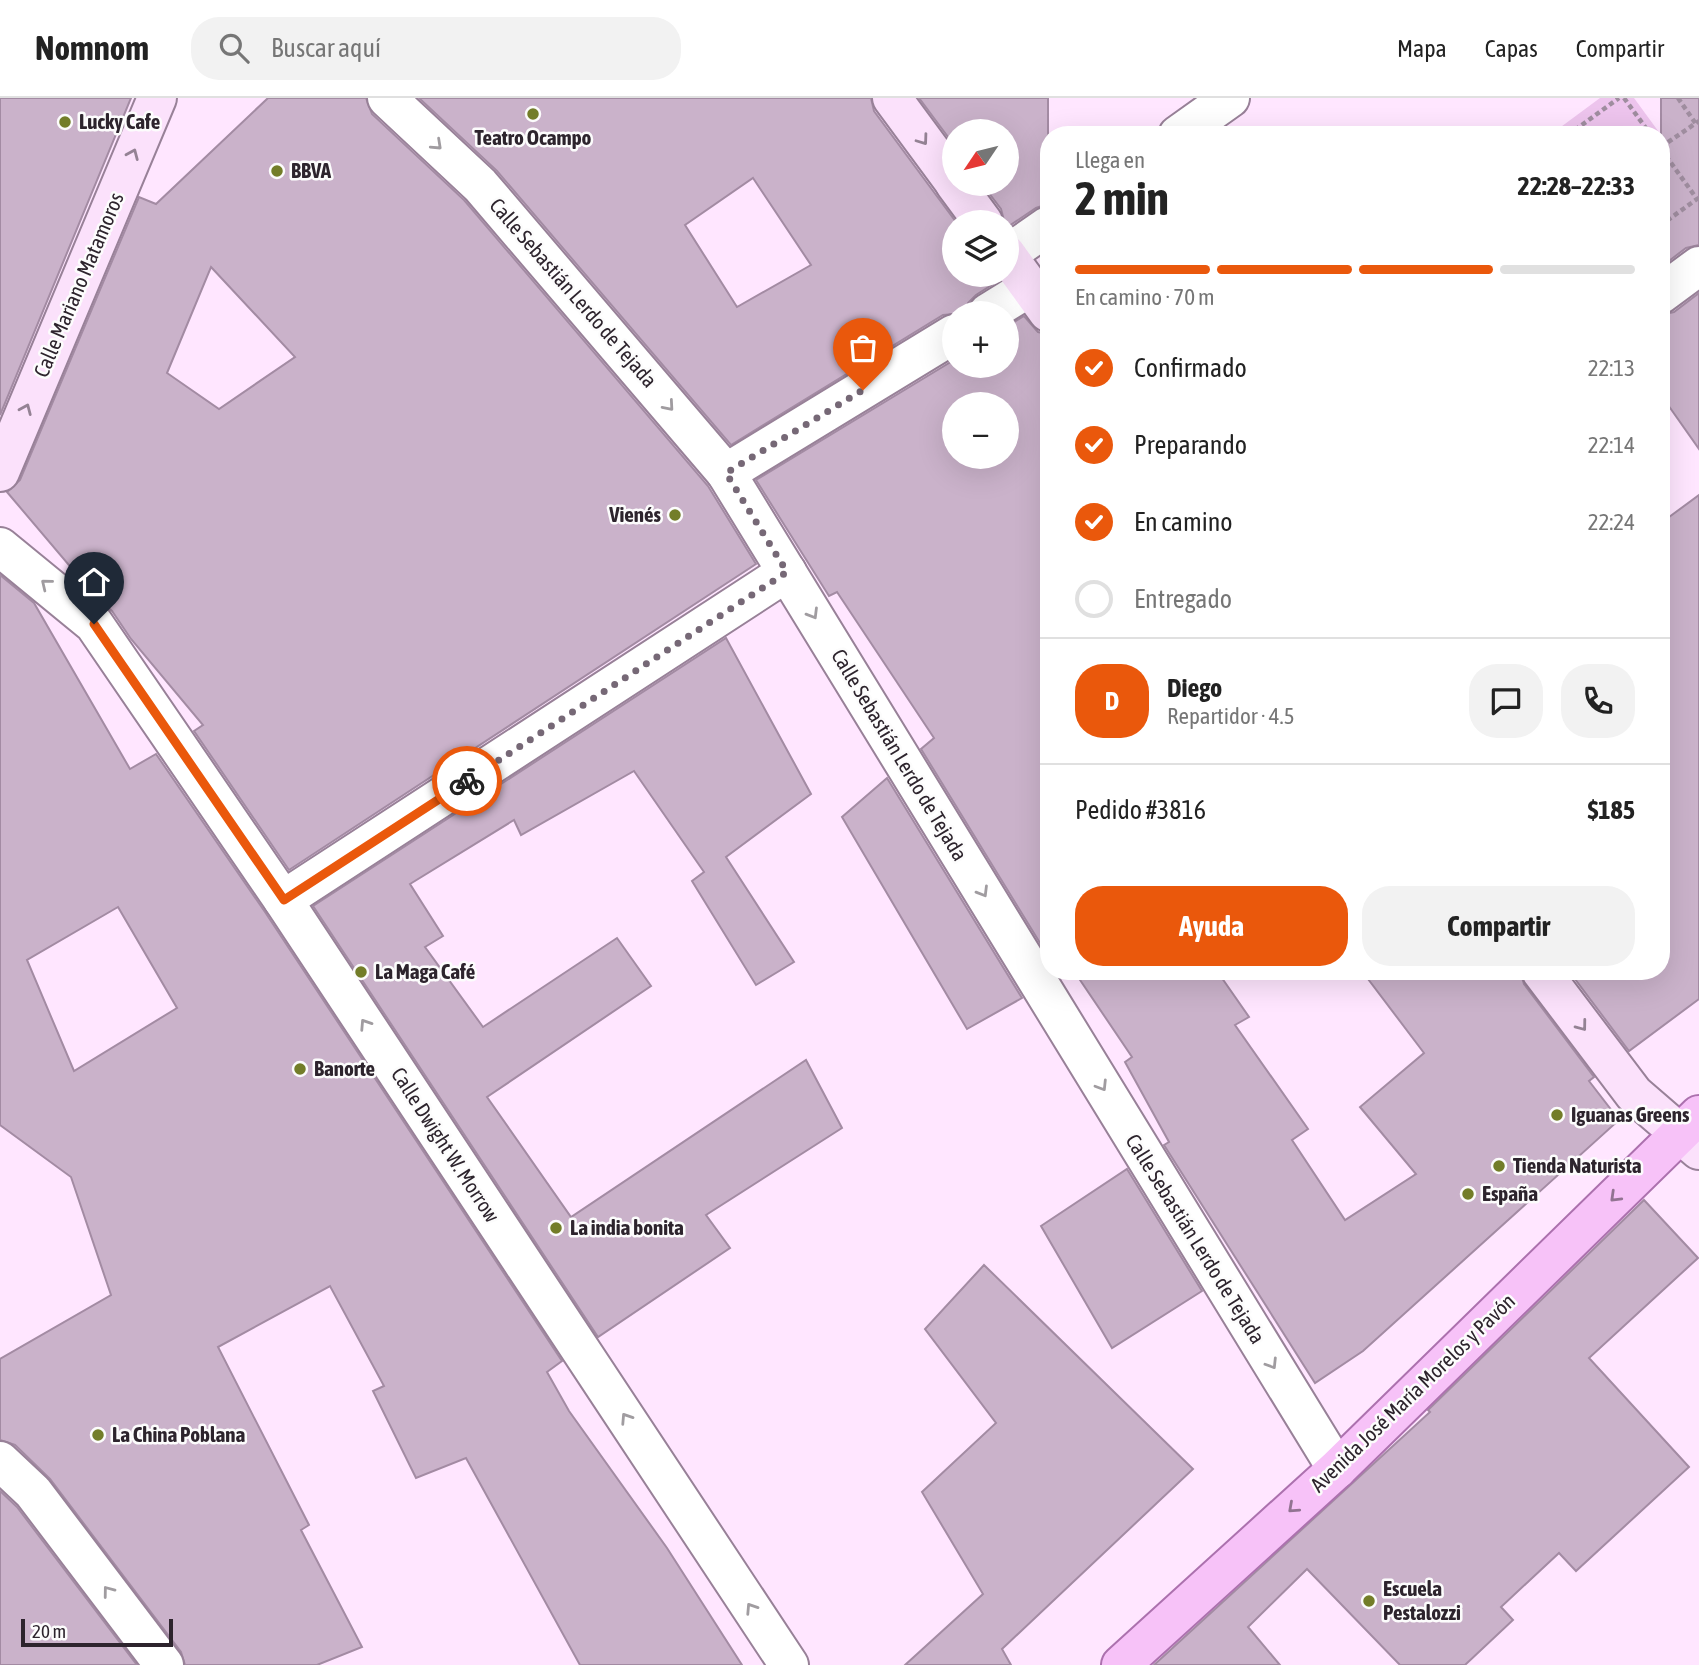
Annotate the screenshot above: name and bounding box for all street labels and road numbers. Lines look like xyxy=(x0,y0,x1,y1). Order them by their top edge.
street label: Calle Mariano Matamoros xyxy=(28,189,128,381)
street label: Calle Sebastián Lerdo de Tejada xyxy=(485,193,662,392)
street label: Calle Sebastián Lerdo de Tejada xyxy=(827,644,973,865)
street label: Calle Dwight W. Morrow xyxy=(387,1063,505,1227)
street label: Calle Sebastián Lerdo de Tejada xyxy=(1121,1129,1270,1348)
street label: Avenida José María Morelos y Pavón xyxy=(1305,1288,1519,1496)

